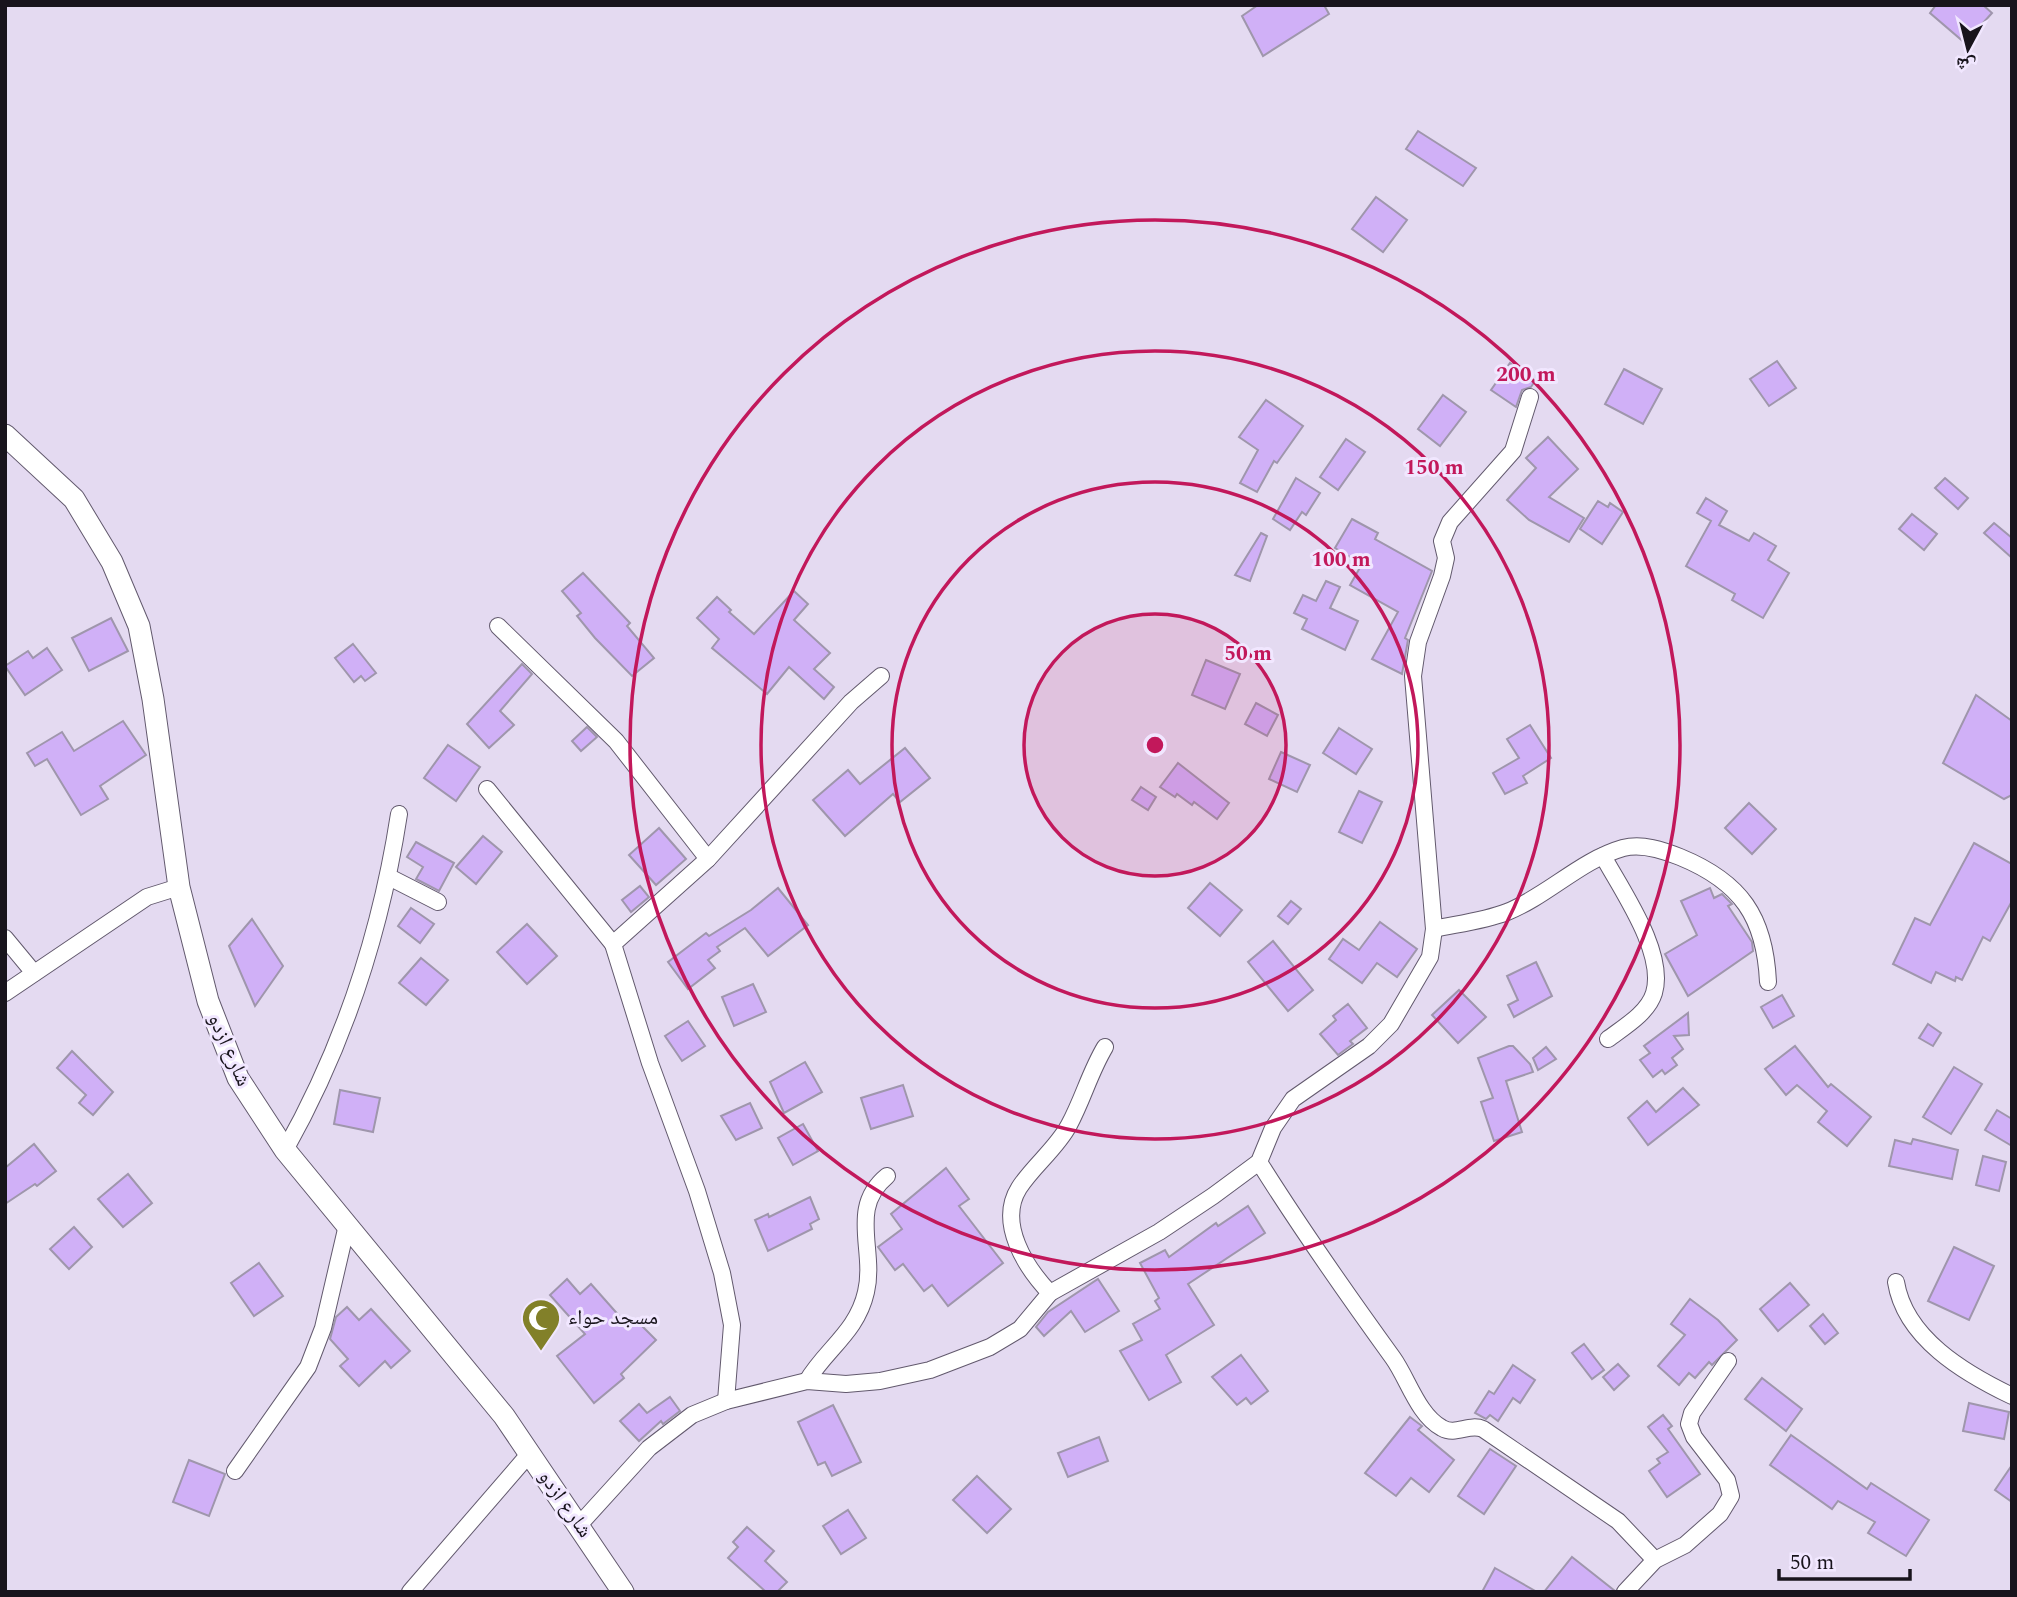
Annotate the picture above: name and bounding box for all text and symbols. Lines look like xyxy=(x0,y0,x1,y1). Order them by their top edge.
north arrow xyxy=(1933,14,2003,84)
text: ش xyxy=(1954,49,1978,80)
text: 200 m xyxy=(1496,359,1556,391)
text: 150 m xyxy=(1404,452,1464,484)
text: 100 m xyxy=(1311,544,1371,576)
text: 50 m xyxy=(1224,638,1272,670)
centre of rings xyxy=(1143,733,1167,757)
street label: شارع ازدو xyxy=(199,1008,259,1092)
mosque icon: مسجد حواء xyxy=(520,1297,562,1352)
place label: مسجد حواء xyxy=(568,1302,658,1334)
street label: شارع ازدو xyxy=(530,1463,600,1545)
scale bar xyxy=(1779,1538,1910,1582)
text: 50 m xyxy=(1790,1547,1834,1579)

